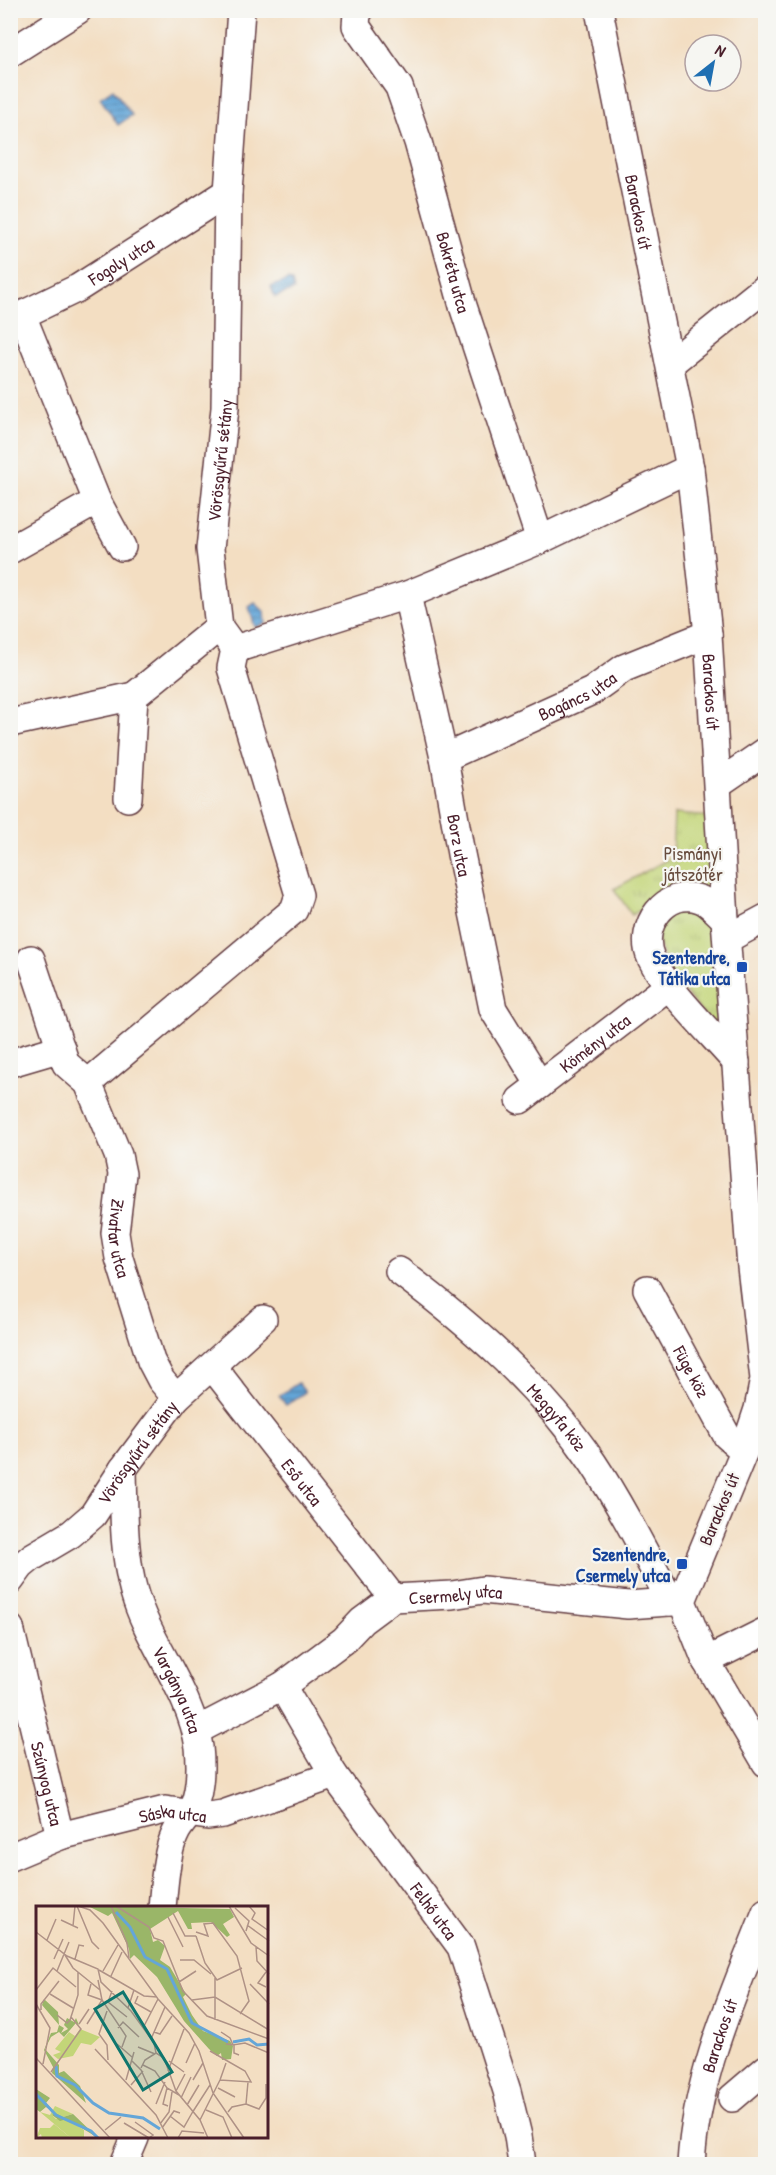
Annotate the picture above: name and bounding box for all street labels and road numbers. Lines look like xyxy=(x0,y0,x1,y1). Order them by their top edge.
street label: Barackos út xyxy=(619,172,659,253)
street label: Bokréta utca xyxy=(431,229,477,316)
street label: Fogoly utca xyxy=(82,230,158,291)
street label: Vörösgyűrű sétány xyxy=(200,399,238,523)
street label: Barackos út xyxy=(697,653,726,732)
street label: Bogáncs utca xyxy=(534,665,621,726)
street label: Borz utca xyxy=(442,812,478,878)
street label: Kömény utca xyxy=(554,1007,635,1078)
street label: Zivatar utca xyxy=(103,1198,137,1281)
street label: Füge köz xyxy=(667,1340,716,1402)
street label: Meggyfa köz xyxy=(522,1377,593,1456)
street label: Vörösgyűrű sétány xyxy=(91,1394,183,1509)
street label: Eső utca xyxy=(276,1453,329,1511)
street label: Barackos út xyxy=(693,1468,746,1549)
street label: Csermely utca xyxy=(408,1578,504,1610)
street label: Vargánya utca xyxy=(147,1641,208,1736)
street label: Szúnyog utca xyxy=(25,1739,70,1828)
street label: Sáska utca xyxy=(136,1797,208,1829)
street label: Felhő utca xyxy=(404,1876,464,1945)
street label: Barackos út xyxy=(695,1994,743,2075)

